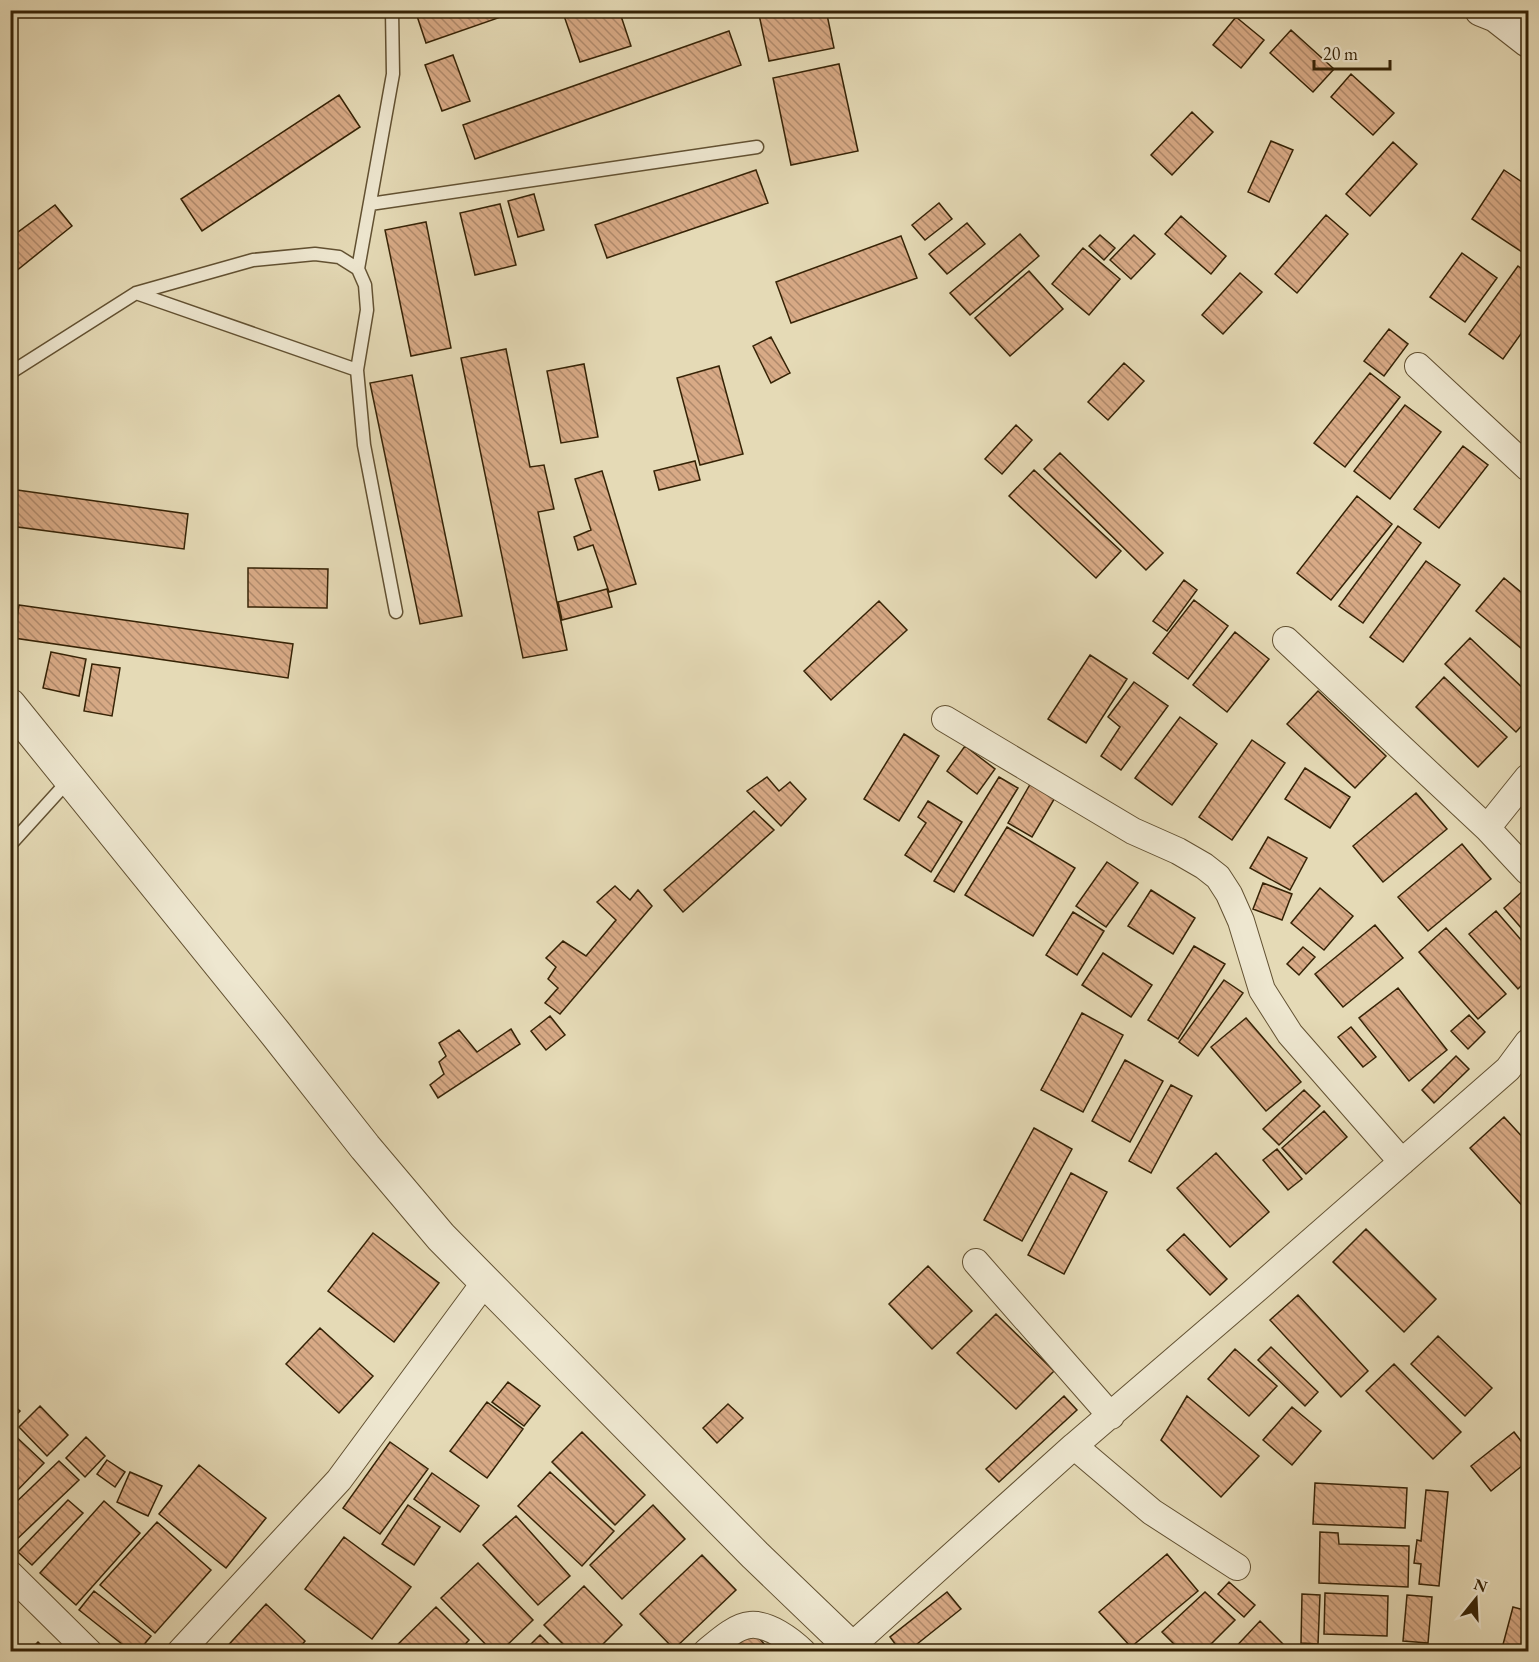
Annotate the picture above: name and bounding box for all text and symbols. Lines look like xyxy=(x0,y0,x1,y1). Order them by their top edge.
scale bar xyxy=(1314,33,1390,71)
text: 20 m xyxy=(1323,42,1358,65)
north arrow xyxy=(1446,1569,1506,1629)
text: N xyxy=(1471,1573,1490,1597)

